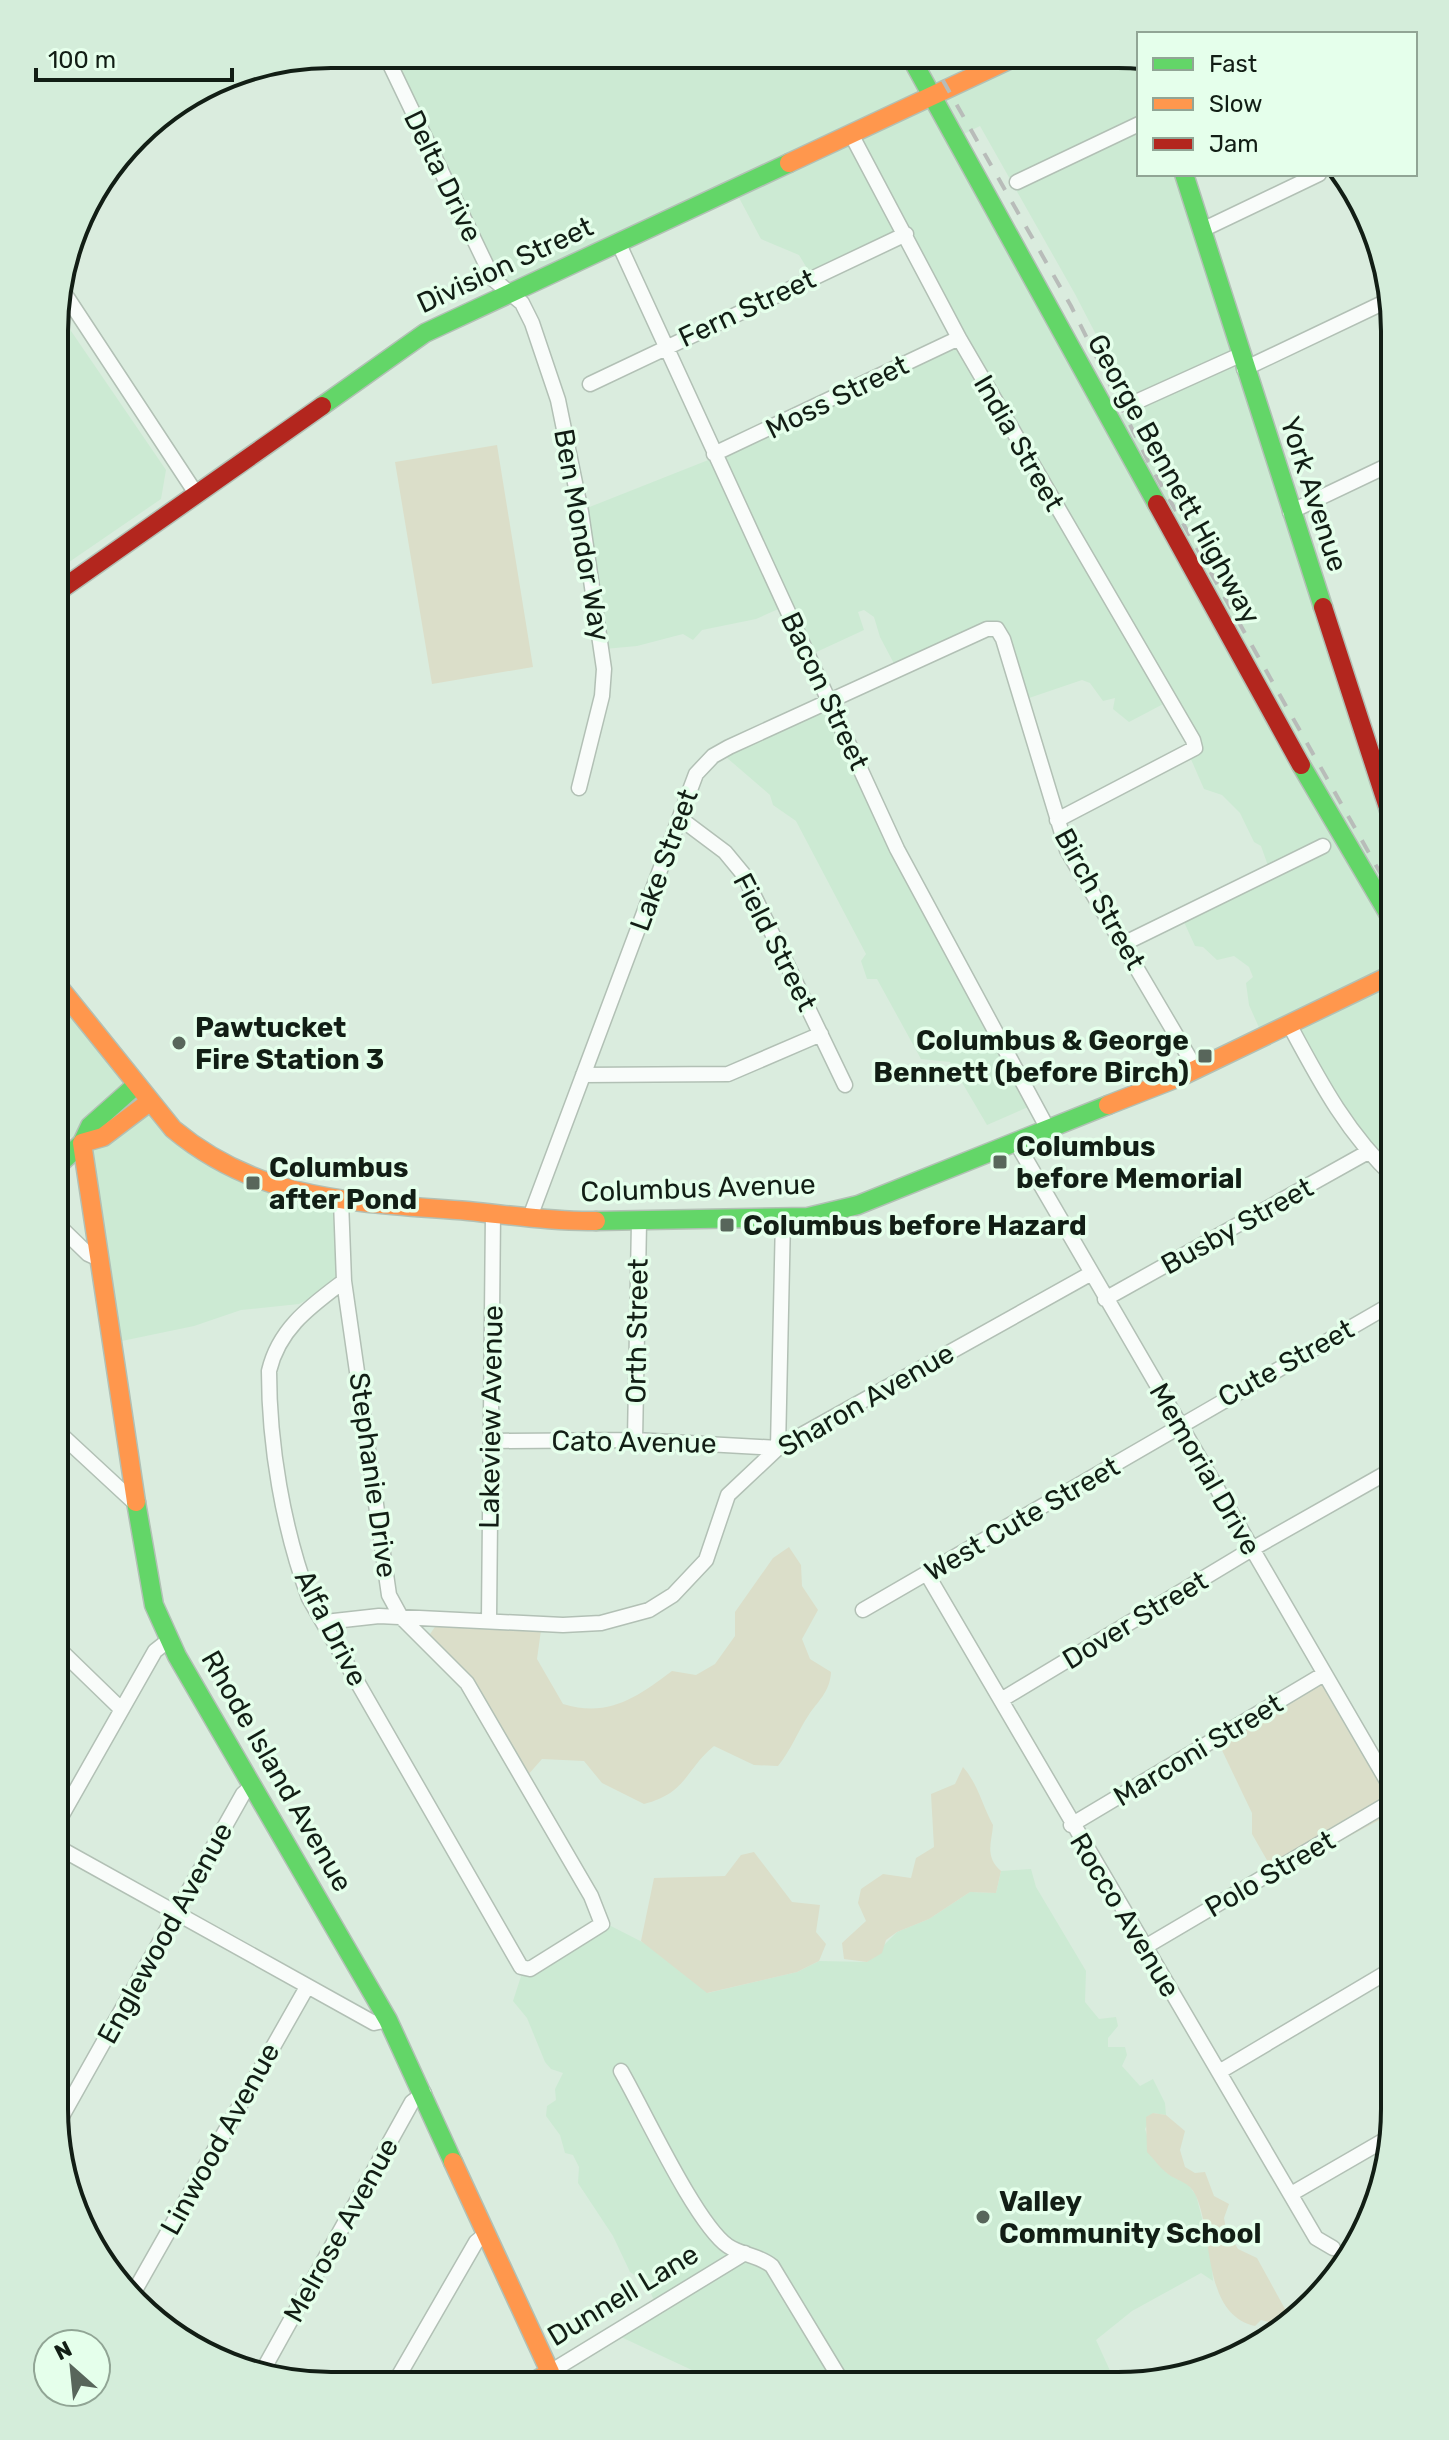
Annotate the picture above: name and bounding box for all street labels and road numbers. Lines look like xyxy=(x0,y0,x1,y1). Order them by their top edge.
street label: Delta Drive xyxy=(397,105,489,247)
street label: Division Street xyxy=(412,210,598,320)
street label: Fern Street xyxy=(673,262,821,354)
street label: George Bennett Highway xyxy=(1081,328,1267,630)
street label: Moss Street xyxy=(760,348,914,446)
street label: India Street xyxy=(967,369,1071,517)
street label: York Avenue xyxy=(1273,412,1355,576)
street label: Ben Mondor Way xyxy=(547,426,617,644)
street label: Bacon Street xyxy=(774,607,876,775)
street label: Lake Street xyxy=(623,785,705,935)
street label: Birch Street xyxy=(1048,823,1152,975)
street label: Field Street xyxy=(726,868,824,1016)
street label: Columbus Avenue xyxy=(580,1167,816,1209)
street label: Busby Street xyxy=(1155,1171,1319,1281)
street label: Orth Street xyxy=(619,1258,655,1404)
street label: Lakeview Avenue xyxy=(473,1305,509,1529)
street label: Cute Street xyxy=(1212,1312,1360,1414)
street label: Sharon Avenue xyxy=(772,1336,960,1464)
street label: Stephanie Drive xyxy=(342,1370,404,1580)
street label: Memorial Drive xyxy=(1143,1377,1267,1561)
street label: Cato Avenue xyxy=(551,1424,717,1460)
street label: West Cute Street xyxy=(919,1450,1125,1588)
street label: Alfa Drive xyxy=(288,1564,374,1692)
street label: Dover Street xyxy=(1056,1564,1214,1676)
street label: Rhode Island Avenue xyxy=(195,1645,359,1897)
street label: Marconi Street xyxy=(1108,1687,1288,1813)
street label: Englewood Avenue xyxy=(90,1817,240,2049)
street label: Polo Street xyxy=(1199,1824,1341,1924)
street label: Rocco Avenue xyxy=(1063,1827,1187,2003)
street label: Linwood Avenue xyxy=(154,2037,286,2241)
street label: Melrose Avenue xyxy=(277,2132,405,2328)
street label: Dunnell Lane xyxy=(542,2237,704,2353)

